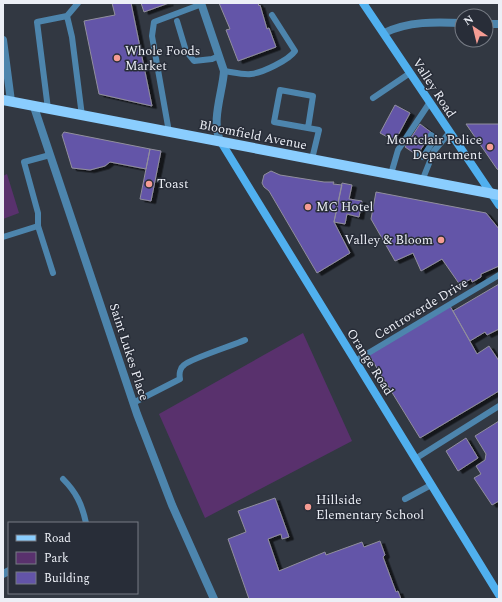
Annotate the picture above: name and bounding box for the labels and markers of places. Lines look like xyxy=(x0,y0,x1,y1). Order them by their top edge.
place label: Whole Foods Market xyxy=(125,41,200,76)
marker: Whole Foods Market xyxy=(112,53,122,63)
place label: Montclair Police Department xyxy=(386,130,482,165)
marker: Montclair Police Department xyxy=(485,142,495,152)
place label: Toast xyxy=(157,174,189,194)
marker: Toast xyxy=(144,179,154,189)
place label: MC Hotel xyxy=(316,197,374,217)
marker: MC Hotel xyxy=(303,202,313,212)
place label: Valley & Bloom xyxy=(344,230,433,250)
marker: Valley & Bloom xyxy=(436,235,446,245)
place label: Hillside Elementary School xyxy=(316,490,424,525)
marker: Hillside Elementary School xyxy=(303,502,313,512)

